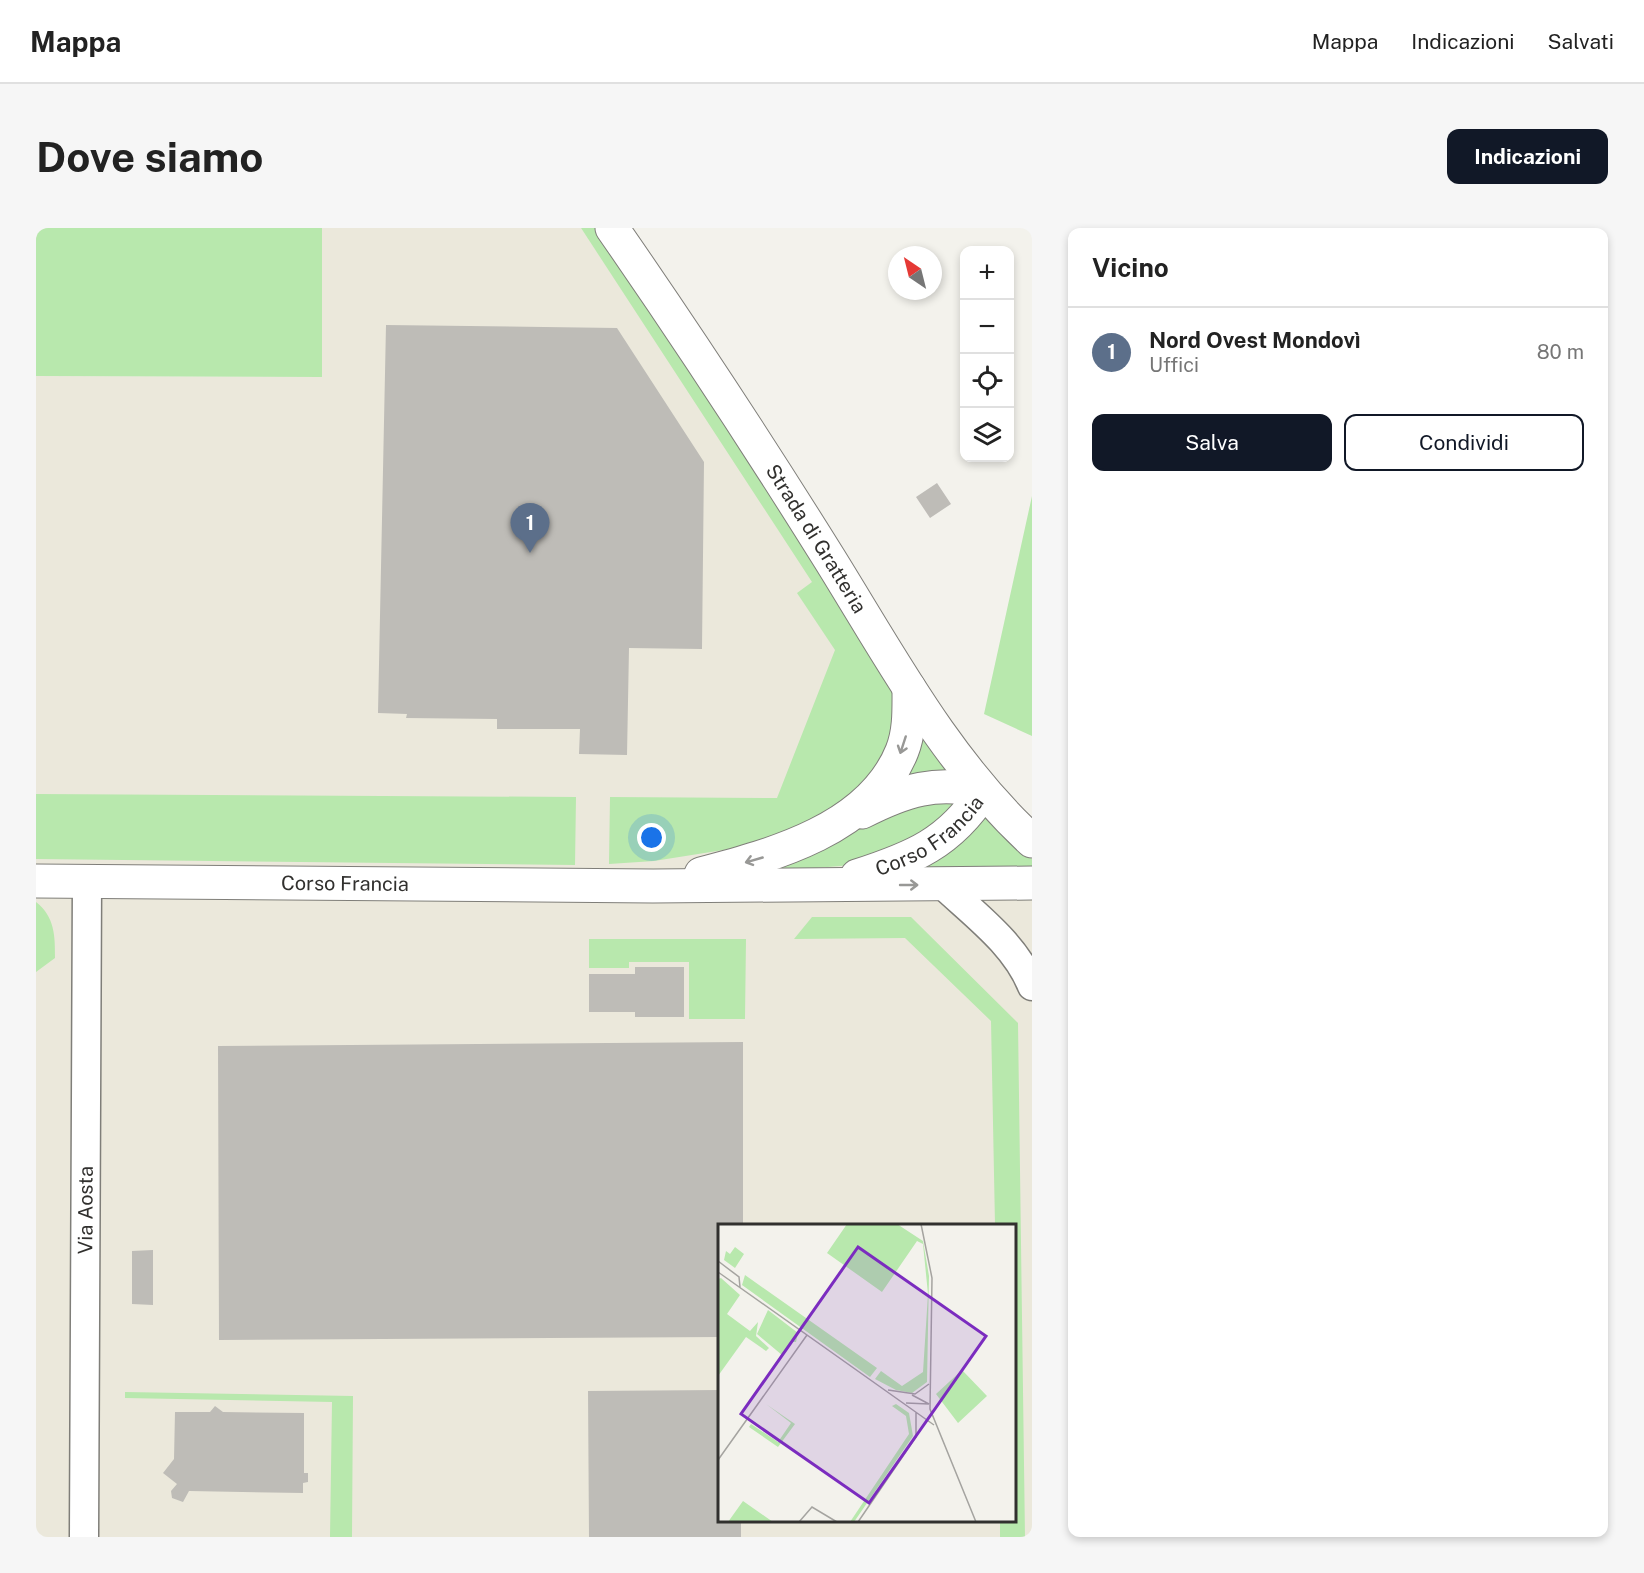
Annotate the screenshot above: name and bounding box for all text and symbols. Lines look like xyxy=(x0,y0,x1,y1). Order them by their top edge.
text: Mappa xyxy=(30,25,121,58)
text: Mappa xyxy=(1312,29,1378,54)
text: Indicazioni xyxy=(1411,29,1515,54)
text: Salvati xyxy=(1548,29,1614,54)
button: Indicazioni xyxy=(1447,129,1608,184)
text: Dove siamo xyxy=(36,132,263,181)
north arrow xyxy=(888,246,942,300)
map controls xyxy=(960,246,1014,462)
button: + xyxy=(960,246,1014,300)
text: Vicino xyxy=(1092,252,1169,283)
button: − xyxy=(960,300,1014,354)
text: Nord Ovest Mondovì xyxy=(1149,327,1361,353)
text: 1 xyxy=(1107,340,1116,364)
text: 80 m xyxy=(1537,340,1584,364)
text: Uffici xyxy=(1149,353,1199,377)
button: locate xyxy=(960,354,1014,408)
button: layers xyxy=(960,408,1014,462)
button: Salva xyxy=(1092,414,1332,471)
button: Condividi xyxy=(1344,414,1584,471)
street label: Strada di Gratteria xyxy=(761,460,872,618)
pin: 1 xyxy=(510,504,550,553)
one-way arrow xyxy=(897,735,908,754)
street label: Corso Francia xyxy=(872,791,989,881)
your location xyxy=(637,823,666,852)
one-way arrow xyxy=(745,855,764,866)
street label: Corso Francia xyxy=(281,871,409,896)
one-way arrow xyxy=(899,879,919,891)
street label: Via Aosta xyxy=(73,1166,98,1254)
inset map xyxy=(718,1224,1017,1522)

